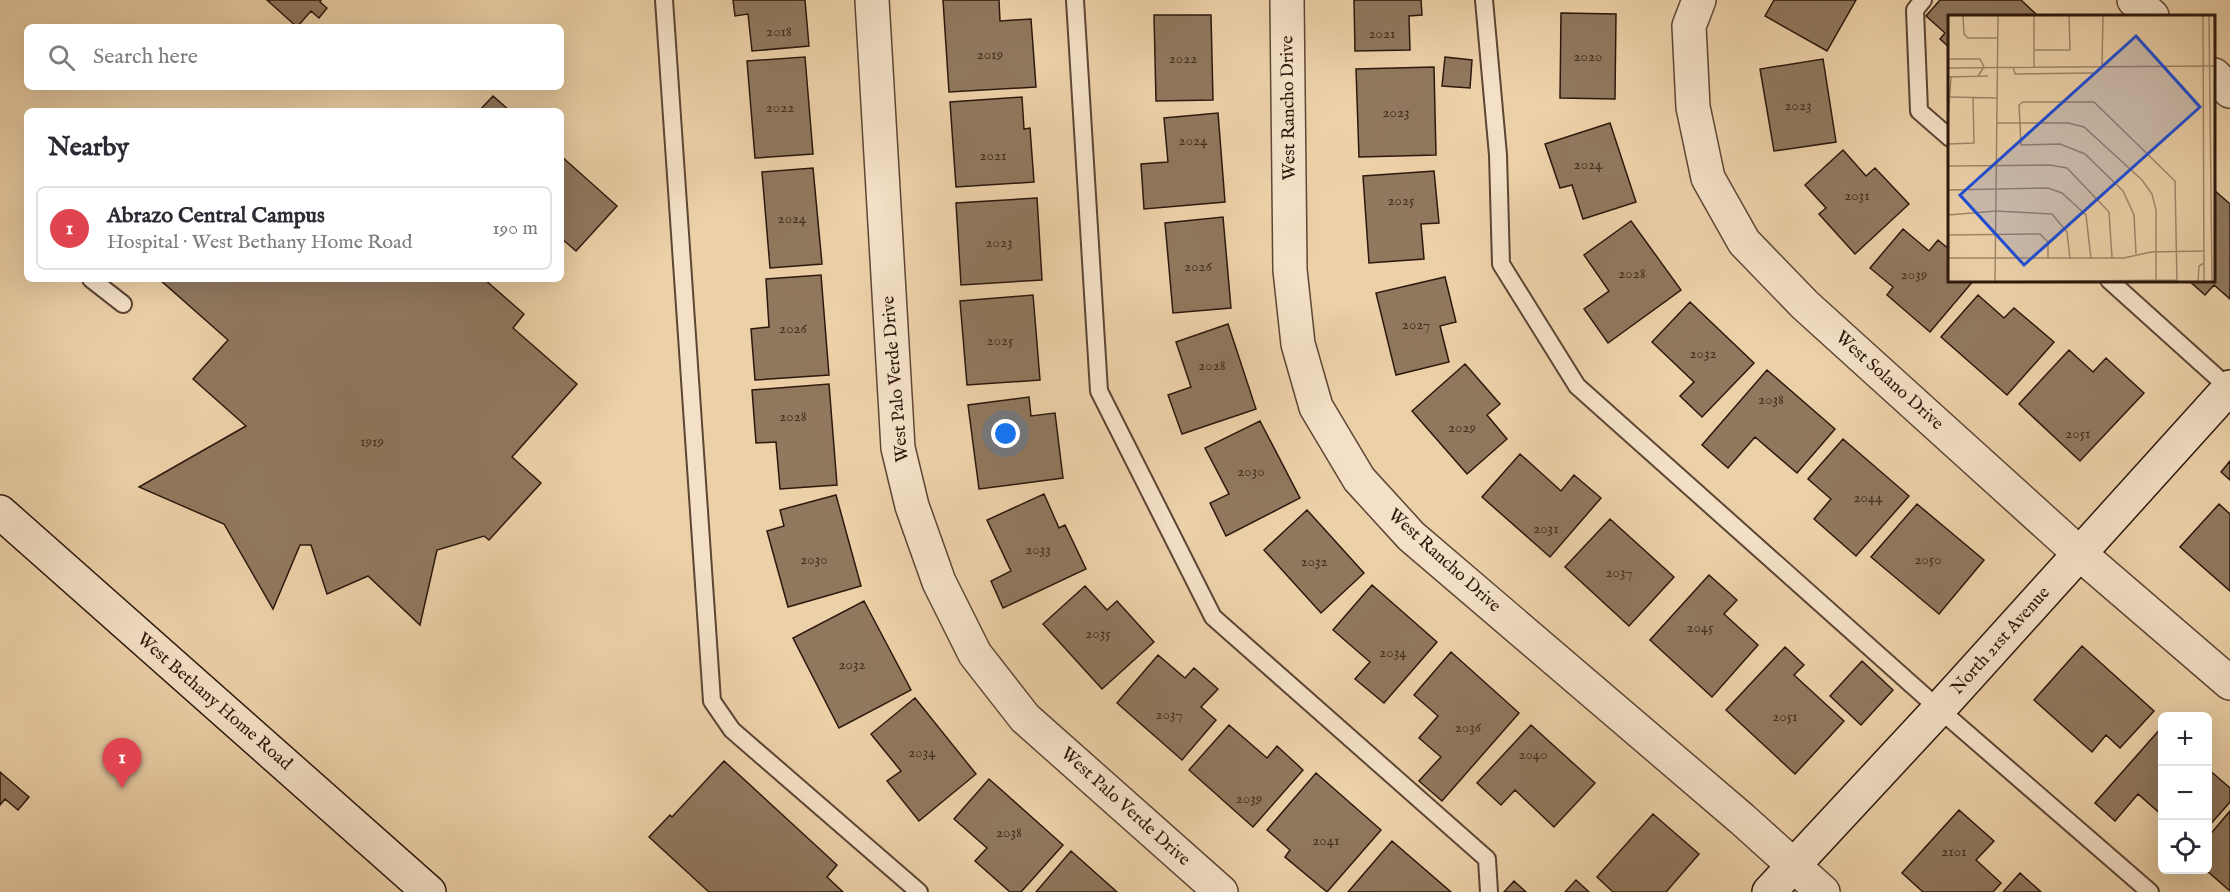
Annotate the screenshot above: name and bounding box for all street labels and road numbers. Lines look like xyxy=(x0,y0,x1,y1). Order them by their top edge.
street label: West Rancho Drive xyxy=(1276,35,1302,181)
street label: West Palo Verde Drive xyxy=(877,295,915,463)
street label: West Solano Drive xyxy=(1830,326,1948,436)
street label: West Rancho Drive xyxy=(1383,504,1505,618)
street label: North 21st Avenue xyxy=(1946,582,2056,700)
street label: West Bethany Home Road xyxy=(132,628,297,776)
street label: West Palo Verde Drive xyxy=(1055,743,1195,871)

